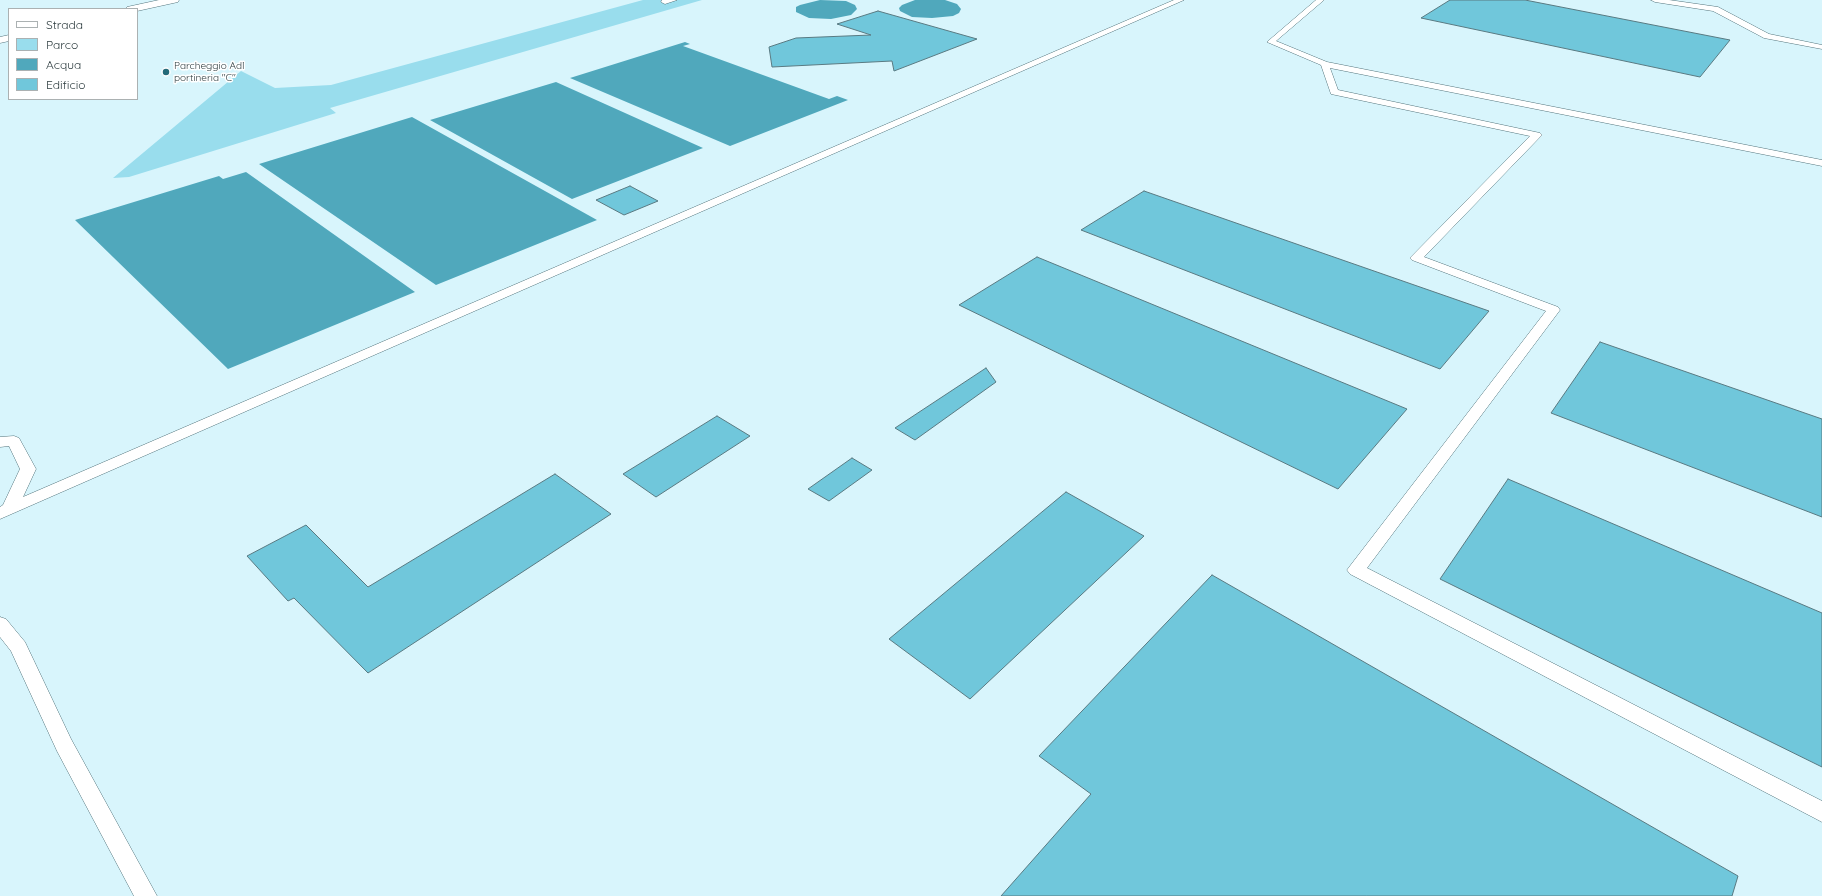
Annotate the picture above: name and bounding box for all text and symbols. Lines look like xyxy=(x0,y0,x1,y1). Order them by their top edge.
legend xyxy=(8,8,138,100)
text: Strada xyxy=(46,17,83,32)
text: Parco xyxy=(46,37,78,52)
text: Acqua xyxy=(46,57,81,72)
place label: Parcheggio AdI portineria "C" xyxy=(174,60,244,84)
marker: Parcheggio AdI portineria "C" xyxy=(161,67,171,77)
text: Edificio xyxy=(46,77,86,92)

